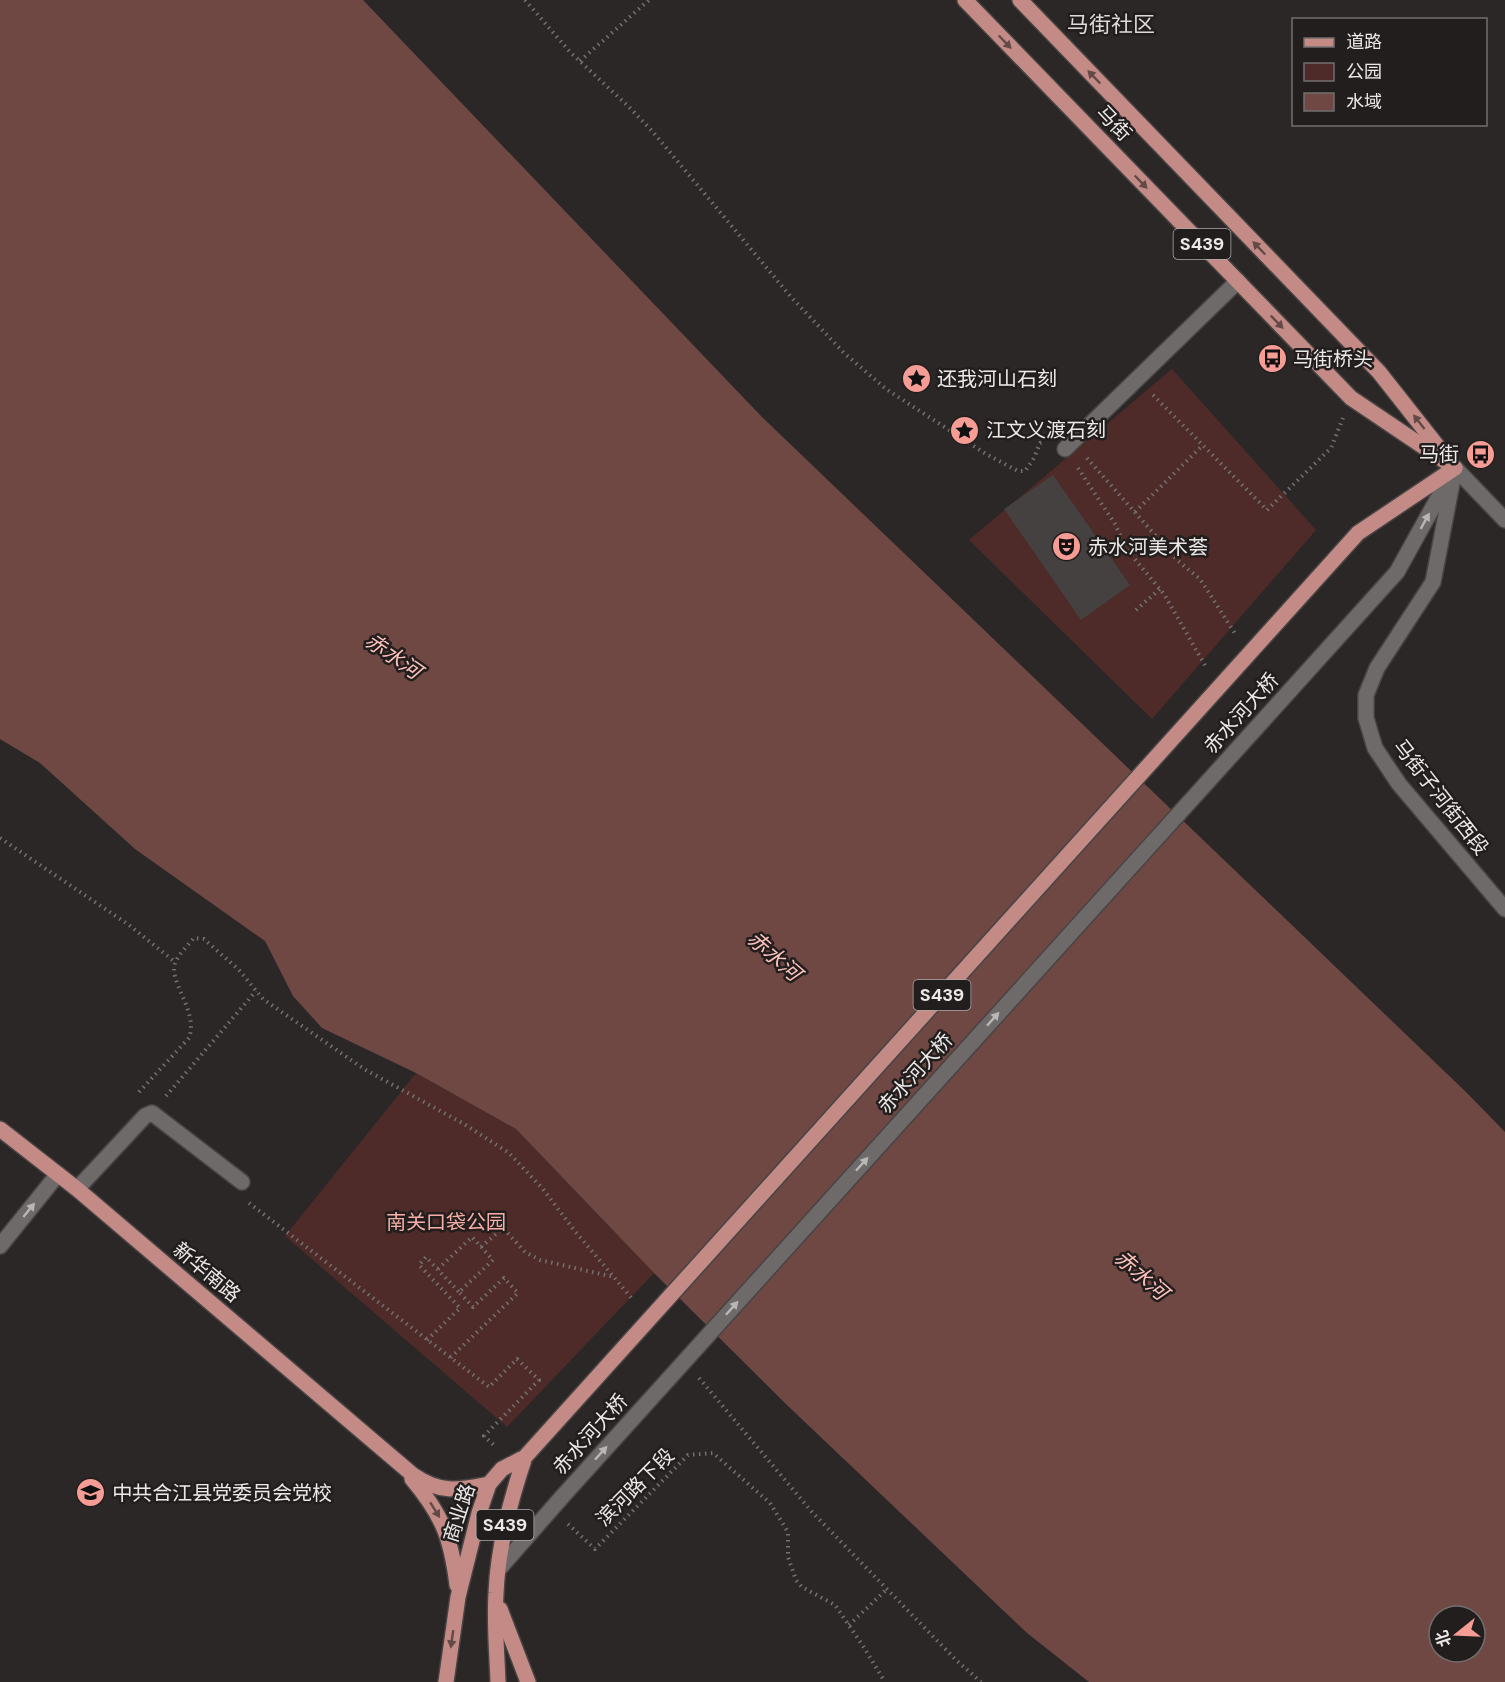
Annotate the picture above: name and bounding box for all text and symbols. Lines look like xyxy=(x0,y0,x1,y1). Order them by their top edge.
district label: 马街社区 xyxy=(1067,10,1155,39)
legend xyxy=(1292,18,1487,126)
text: 道路 xyxy=(1346,30,1382,54)
one-way arrow xyxy=(998,34,1012,48)
text: 公园 xyxy=(1346,60,1382,84)
one-way arrow xyxy=(1088,71,1102,85)
text: 水域 xyxy=(1346,90,1382,114)
street label: 马街 xyxy=(1091,100,1137,146)
one-way arrow xyxy=(1134,174,1148,188)
road number: S439 xyxy=(1174,229,1230,259)
one-way arrow xyxy=(1252,240,1266,255)
one-way arrow xyxy=(1270,314,1284,329)
bus stop icon: 马街桥头 xyxy=(1256,343,1288,375)
place label: 马街桥头 xyxy=(1293,346,1373,372)
place icon: 还我河山石刻 xyxy=(900,363,932,395)
place label: 还我河山石刻 xyxy=(937,366,1057,392)
place icon: 江文义渡石刻 xyxy=(949,414,981,446)
one-way arrow xyxy=(1413,415,1425,430)
place label: 江文义渡石刻 xyxy=(986,417,1106,443)
bus stop icon: 马街 xyxy=(1464,438,1496,470)
place label: 马街 xyxy=(1419,441,1459,467)
one-way arrow xyxy=(1420,512,1430,529)
theatre icon: 赤水河美术荟 xyxy=(1051,531,1083,563)
place label: 赤水河美术荟 xyxy=(1088,534,1208,560)
water label: 赤水河 xyxy=(359,626,430,688)
street label: 赤水河大桥 xyxy=(1198,667,1284,759)
street label: 马街子河街西段 xyxy=(1388,734,1494,860)
water label: 赤水河 xyxy=(741,925,810,990)
road number: S439 xyxy=(914,980,970,1010)
one-way arrow xyxy=(986,1012,999,1027)
street label: 赤水河大桥 xyxy=(872,1027,958,1119)
one-way arrow xyxy=(855,1156,869,1171)
one-way arrow xyxy=(23,1202,36,1218)
park label: 南关口袋公园 xyxy=(386,1209,506,1235)
street label: 新华南路 xyxy=(168,1236,246,1308)
water label: 赤水河 xyxy=(1108,1244,1177,1309)
one-way arrow xyxy=(725,1301,739,1316)
street label: 赤水河大桥 xyxy=(547,1388,633,1480)
street label: 滨河路下段 xyxy=(590,1442,680,1532)
one-way arrow xyxy=(594,1446,607,1461)
school or university icon: 中共合江县党委员会党校 xyxy=(75,1477,107,1509)
place label: 中共合江县党委员会党校 xyxy=(112,1480,332,1506)
street label: 商业路 xyxy=(437,1480,481,1546)
one-way arrow xyxy=(429,1502,440,1518)
road number: S439 xyxy=(476,1510,534,1540)
north arrow xyxy=(1427,1604,1487,1664)
text: 北 xyxy=(1431,1628,1456,1649)
one-way arrow xyxy=(448,1630,457,1649)

